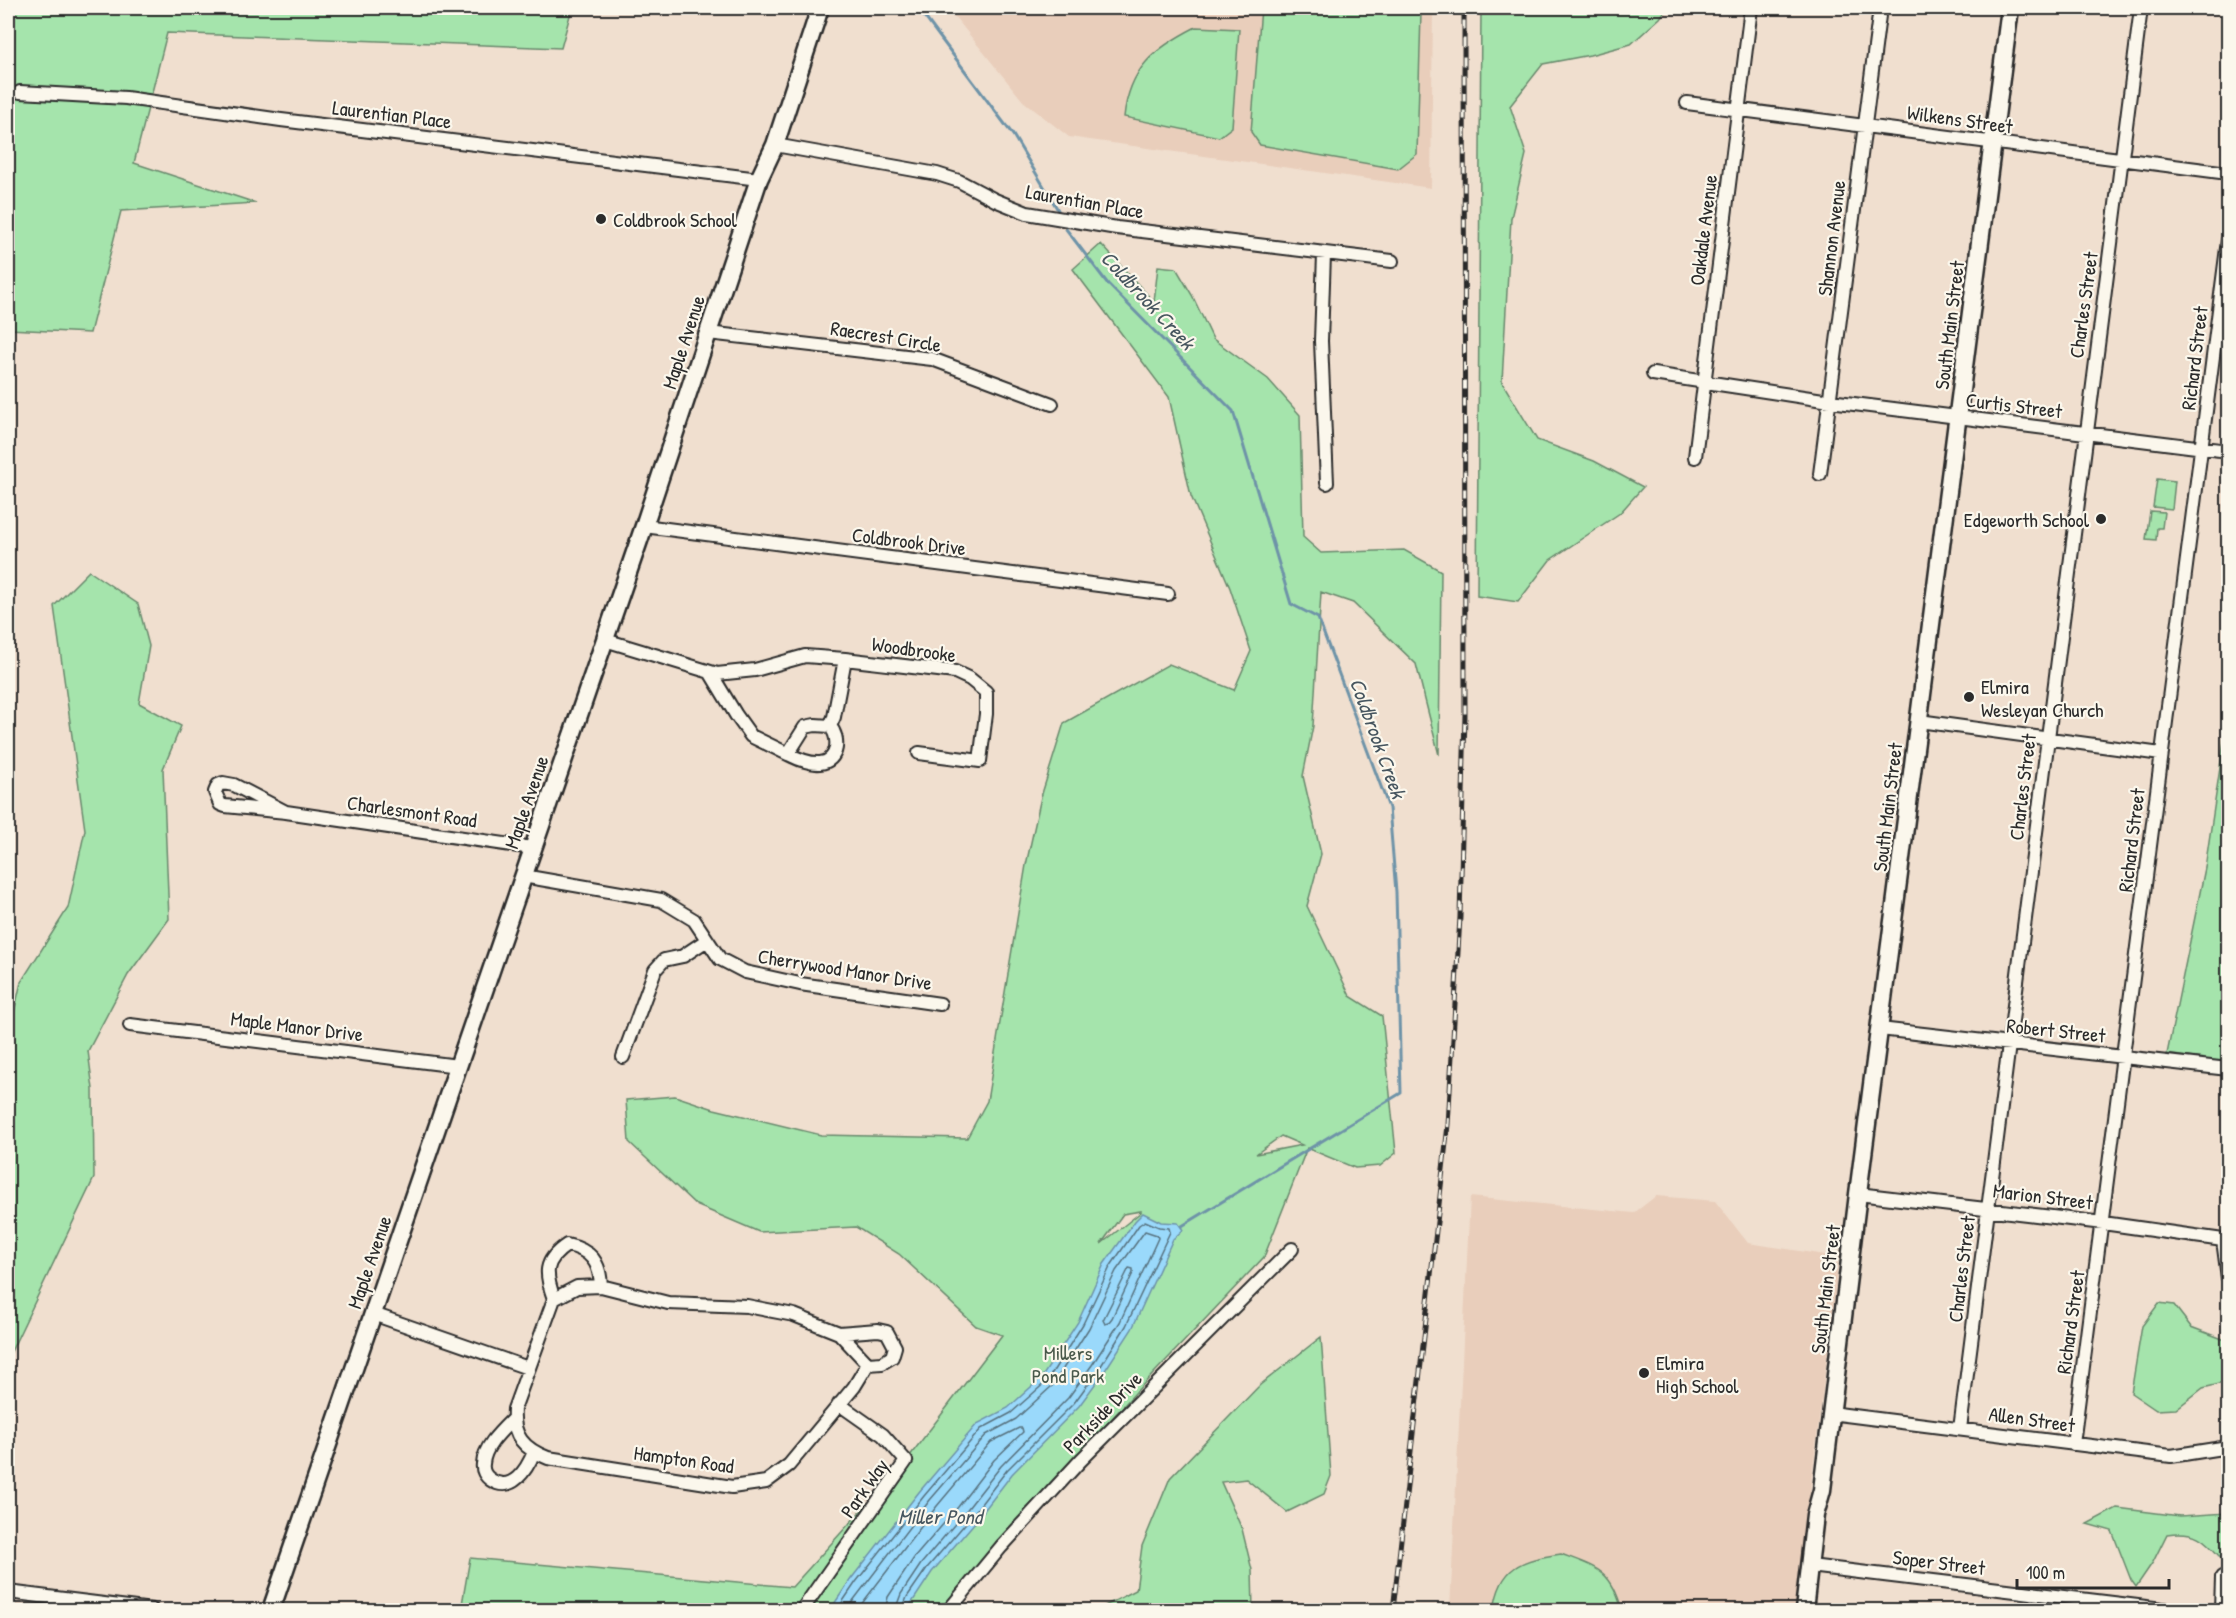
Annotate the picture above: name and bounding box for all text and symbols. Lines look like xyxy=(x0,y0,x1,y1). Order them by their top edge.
street label: Laurentian Place xyxy=(331,93,453,135)
street label: Wilkens Street xyxy=(1905,98,2016,140)
street label: Oakdale Avenue xyxy=(1683,173,1723,287)
street label: Laurentian Place xyxy=(1024,177,1146,225)
street label: Shannon Avenue xyxy=(1811,179,1851,297)
place label: Coldbrook School xyxy=(613,206,738,233)
marker: Coldbrook School xyxy=(594,212,608,226)
water label: Coldbrook Creek xyxy=(1094,244,1203,358)
street label: Charles Street xyxy=(2062,249,2104,360)
street label: South Main Street xyxy=(1928,258,1970,391)
street label: Maple Avenue xyxy=(655,292,711,392)
street label: Richard Street xyxy=(2174,304,2214,411)
street label: Raecrest Circle xyxy=(829,314,943,358)
street label: Curtis Street xyxy=(1964,386,2065,424)
place label: Edgeworth School xyxy=(1964,506,2090,533)
marker: Edgeworth School xyxy=(2094,512,2108,526)
street label: Coldbrook Drive xyxy=(850,521,968,561)
street label: Woodbrooke xyxy=(870,630,958,668)
place label: Elmira Wesleyan Church xyxy=(1981,673,2103,723)
water label: Coldbrook Creek xyxy=(1343,674,1414,804)
marker: Elmira Wesleyan Church xyxy=(1962,690,1976,704)
street label: Charles Street xyxy=(2002,731,2042,842)
street label: South Main Street xyxy=(1866,740,1908,873)
street label: Maple Avenue xyxy=(497,752,555,852)
street label: Richard Street xyxy=(2111,786,2151,893)
street label: Charlesmont Road xyxy=(345,789,479,834)
street label: Cherrywood Manor Drive xyxy=(756,942,934,996)
street label: Maple Manor Drive xyxy=(229,1004,365,1048)
street label: Robert Street xyxy=(2005,1011,2108,1049)
street label: Marion Street xyxy=(1992,1176,2095,1216)
street label: Maple Avenue xyxy=(340,1212,398,1312)
street label: Charles Street xyxy=(1941,1213,1981,1324)
street label: South Main Street xyxy=(1804,1222,1846,1355)
street label: Richard Street xyxy=(2049,1267,2091,1375)
park label: Millers Pond Park xyxy=(1032,1339,1104,1389)
place label: Elmira High School xyxy=(1656,1349,1739,1399)
street label: Parkside Drive xyxy=(1056,1365,1148,1459)
marker: Elmira High School xyxy=(1637,1366,1651,1380)
street label: Allen Street xyxy=(1987,1400,2078,1439)
street label: Hampton Road xyxy=(632,1439,736,1479)
street label: Park Way xyxy=(834,1453,894,1523)
water label: Miller Pond xyxy=(898,1502,986,1531)
street label: Soper Street xyxy=(1891,1543,1988,1581)
scale bar xyxy=(2017,1552,2168,1590)
text: 100 m xyxy=(2026,1560,2065,1585)

